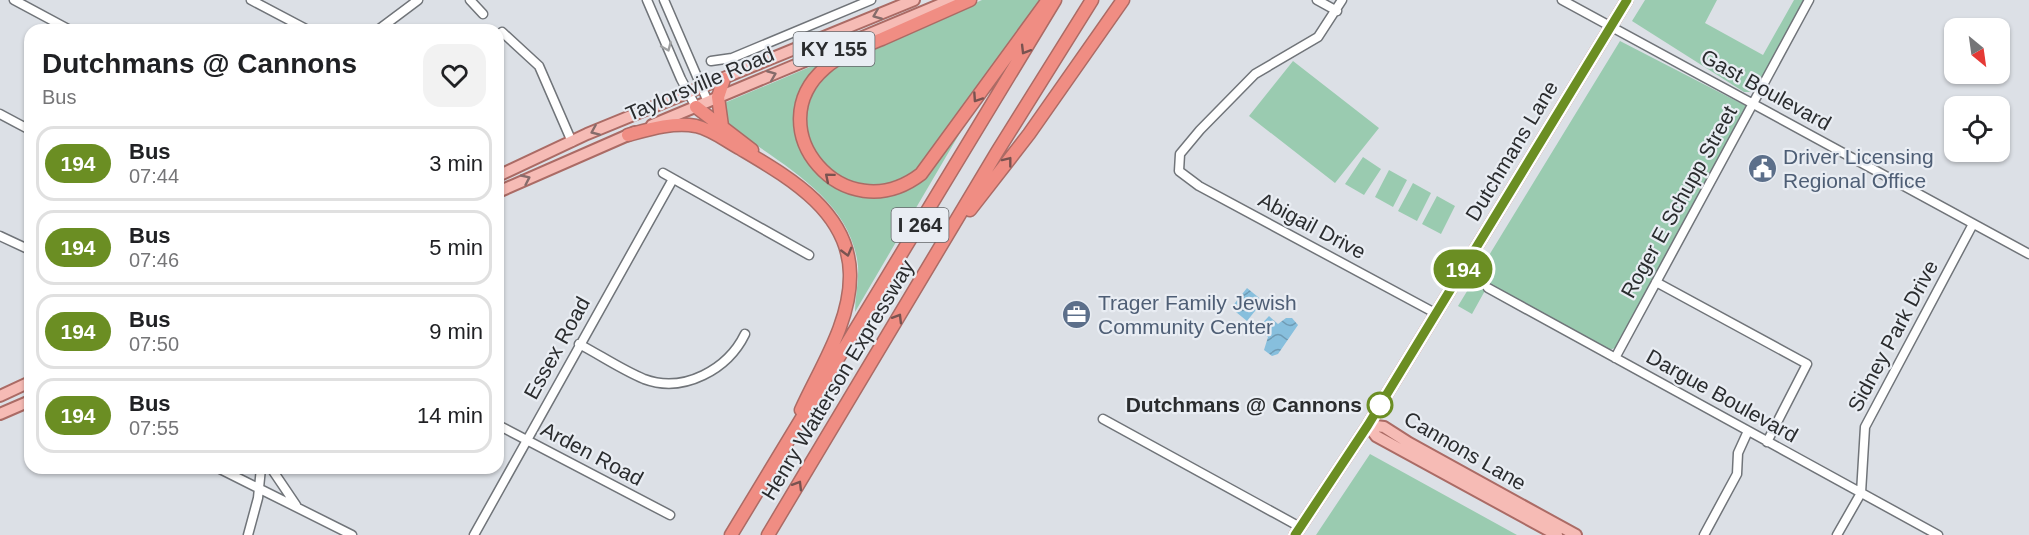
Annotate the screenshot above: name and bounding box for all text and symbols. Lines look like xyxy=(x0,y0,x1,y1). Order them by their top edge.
one-way arrow xyxy=(873,8,884,20)
north arrow xyxy=(1944,18,2010,84)
map controls xyxy=(1944,18,2010,162)
road number: KY 155 xyxy=(794,32,874,66)
one-way arrow xyxy=(660,41,672,52)
street label: Taylorsville Road xyxy=(622,42,777,125)
button: heart xyxy=(423,44,486,107)
one-way arrow xyxy=(1021,44,1033,54)
street label: Gast Boulevard xyxy=(1697,44,1835,135)
text: Dutchmans @ Cannons xyxy=(42,48,357,79)
one-way arrow xyxy=(765,70,776,82)
street label: Dutchmans Lane xyxy=(1461,77,1562,225)
text: Bus xyxy=(42,86,76,108)
one-way arrow xyxy=(973,91,984,102)
button: locate xyxy=(1944,96,2010,162)
street label: Roger E Schupp Street xyxy=(1616,102,1741,302)
one-way arrow xyxy=(590,124,601,136)
text: Bus xyxy=(129,139,171,164)
place label: Driver Licensing Regional Office xyxy=(1783,145,1934,192)
text: 3 min xyxy=(429,151,483,176)
text: 194 xyxy=(60,152,96,175)
public building icon: Driver Licensing Regional Office xyxy=(1746,153,1778,185)
one-way arrow xyxy=(1001,157,1012,168)
text: 07:44 xyxy=(129,165,179,187)
one-way arrow xyxy=(825,173,836,184)
one-way arrow xyxy=(519,175,530,187)
street label: Abigail Drive xyxy=(1255,188,1370,263)
road number: I 264 xyxy=(892,208,948,242)
text: Bus xyxy=(129,223,171,248)
text: 5 min xyxy=(429,235,483,260)
text: 194 xyxy=(60,236,96,259)
one-way arrow xyxy=(839,247,852,257)
text: 07:46 xyxy=(129,249,179,271)
line badge: 194 xyxy=(1428,250,1498,288)
street label: Henry Watterson Expressway xyxy=(757,255,919,504)
street label: Sidney Park Drive xyxy=(1843,256,1942,415)
text: 194 xyxy=(1445,258,1481,281)
place label: Trager Family Jewish Community Center xyxy=(1098,291,1297,338)
street label: Essex Road xyxy=(519,293,594,403)
office icon: Trager Family Jewish Community Center xyxy=(1061,299,1093,331)
text: Bus xyxy=(129,307,171,332)
one-way arrow xyxy=(891,314,902,324)
text: 9 min xyxy=(429,319,483,344)
text: 194 xyxy=(60,320,96,343)
text: 07:50 xyxy=(129,333,179,355)
street label: Dargue Boulevard xyxy=(1643,344,1802,447)
text: Bus xyxy=(129,391,171,416)
marker: Dutchmans @ Cannons xyxy=(1367,392,1393,418)
place label: Dutchmans @ Cannons xyxy=(1126,393,1362,416)
text: 14 min xyxy=(417,403,483,428)
text: 194 xyxy=(60,404,96,427)
street label: Cannons Lane xyxy=(1400,406,1530,495)
text: 07:55 xyxy=(129,417,179,439)
street label: Arden Road xyxy=(537,417,647,490)
one-way arrow xyxy=(790,481,802,491)

